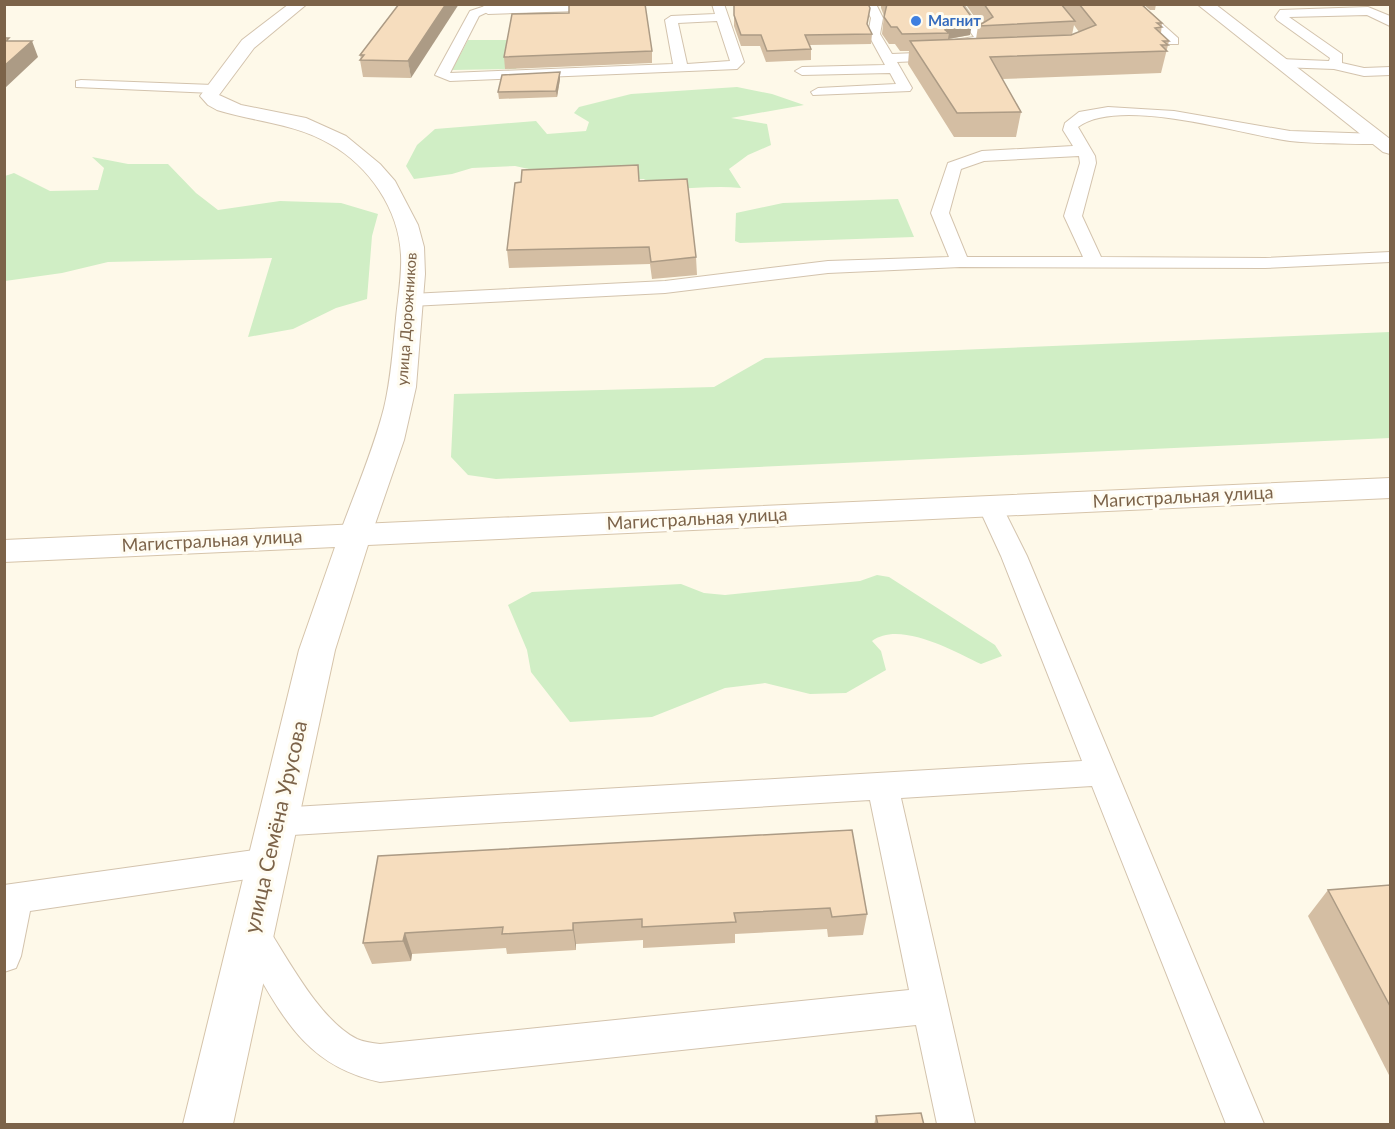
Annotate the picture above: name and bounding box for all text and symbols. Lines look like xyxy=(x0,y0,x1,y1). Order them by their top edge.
place label: Магнит xyxy=(928,11,981,29)
marker: Магнит xyxy=(909,14,923,28)
street label: улица Дорожников xyxy=(392,252,420,386)
street label: Магистральная улица xyxy=(1092,480,1274,512)
street label: Магистральная улица xyxy=(606,502,788,534)
street label: Магистральная улица xyxy=(121,524,303,556)
street label: улица Семёна Урусова xyxy=(238,718,311,935)

